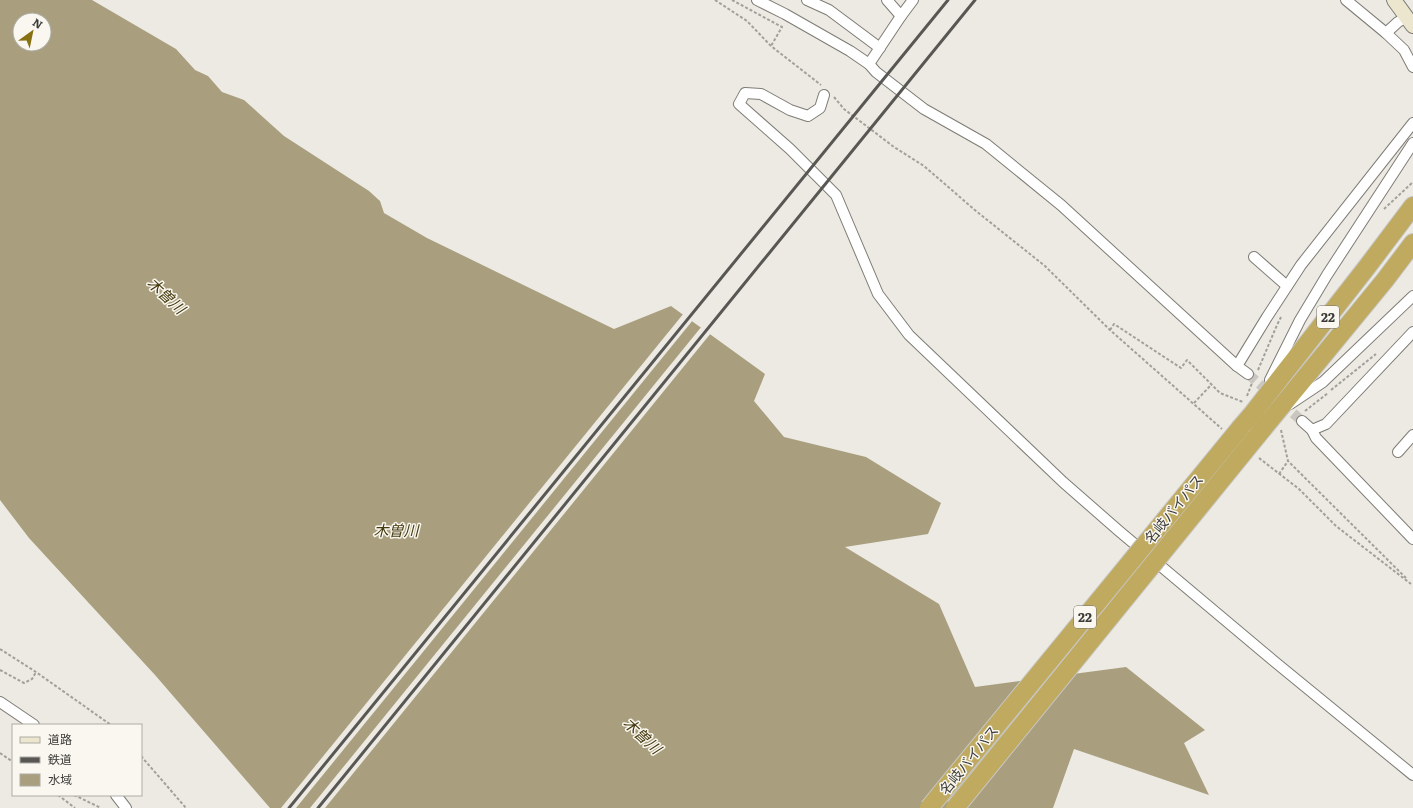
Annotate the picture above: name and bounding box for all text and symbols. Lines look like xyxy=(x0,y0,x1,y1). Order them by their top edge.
north arrow xyxy=(12,12,52,52)
text: N xyxy=(30,14,46,32)
water label: 木曽川 xyxy=(143,271,193,320)
road number: 22 xyxy=(1317,306,1339,328)
street label: 名岐バイパス xyxy=(1139,470,1207,547)
water label: 木曽川 xyxy=(373,518,420,541)
road number: 22 xyxy=(1074,606,1096,628)
water label: 木曽川 xyxy=(619,711,669,760)
street label: 名岐バイパス xyxy=(934,721,1002,798)
legend xyxy=(12,724,142,796)
text: 道路 xyxy=(48,730,72,748)
text: 鉄道 xyxy=(48,750,72,768)
text: 水域 xyxy=(48,770,72,788)

